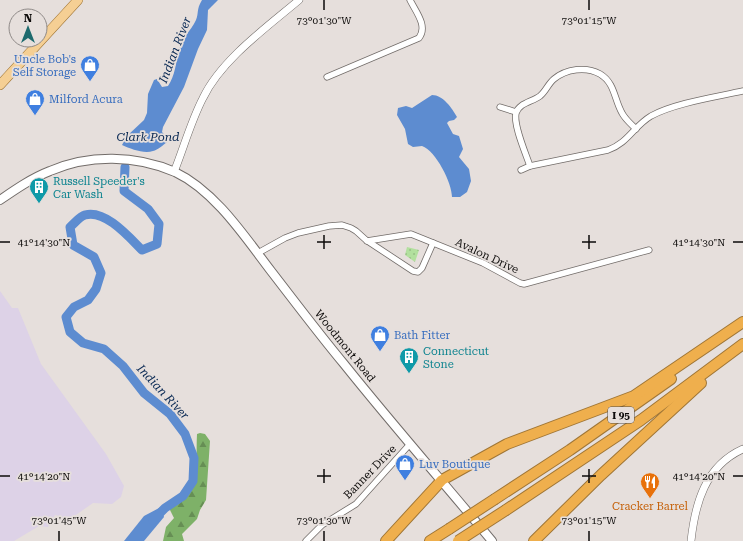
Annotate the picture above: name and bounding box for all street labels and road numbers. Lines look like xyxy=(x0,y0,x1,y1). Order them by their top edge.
street label: Avalon Drive xyxy=(453,236,521,276)
street label: Woodmont Road xyxy=(312,307,378,385)
road number: I 95 xyxy=(608,407,634,423)
street label: Banner Drive xyxy=(341,442,399,502)

